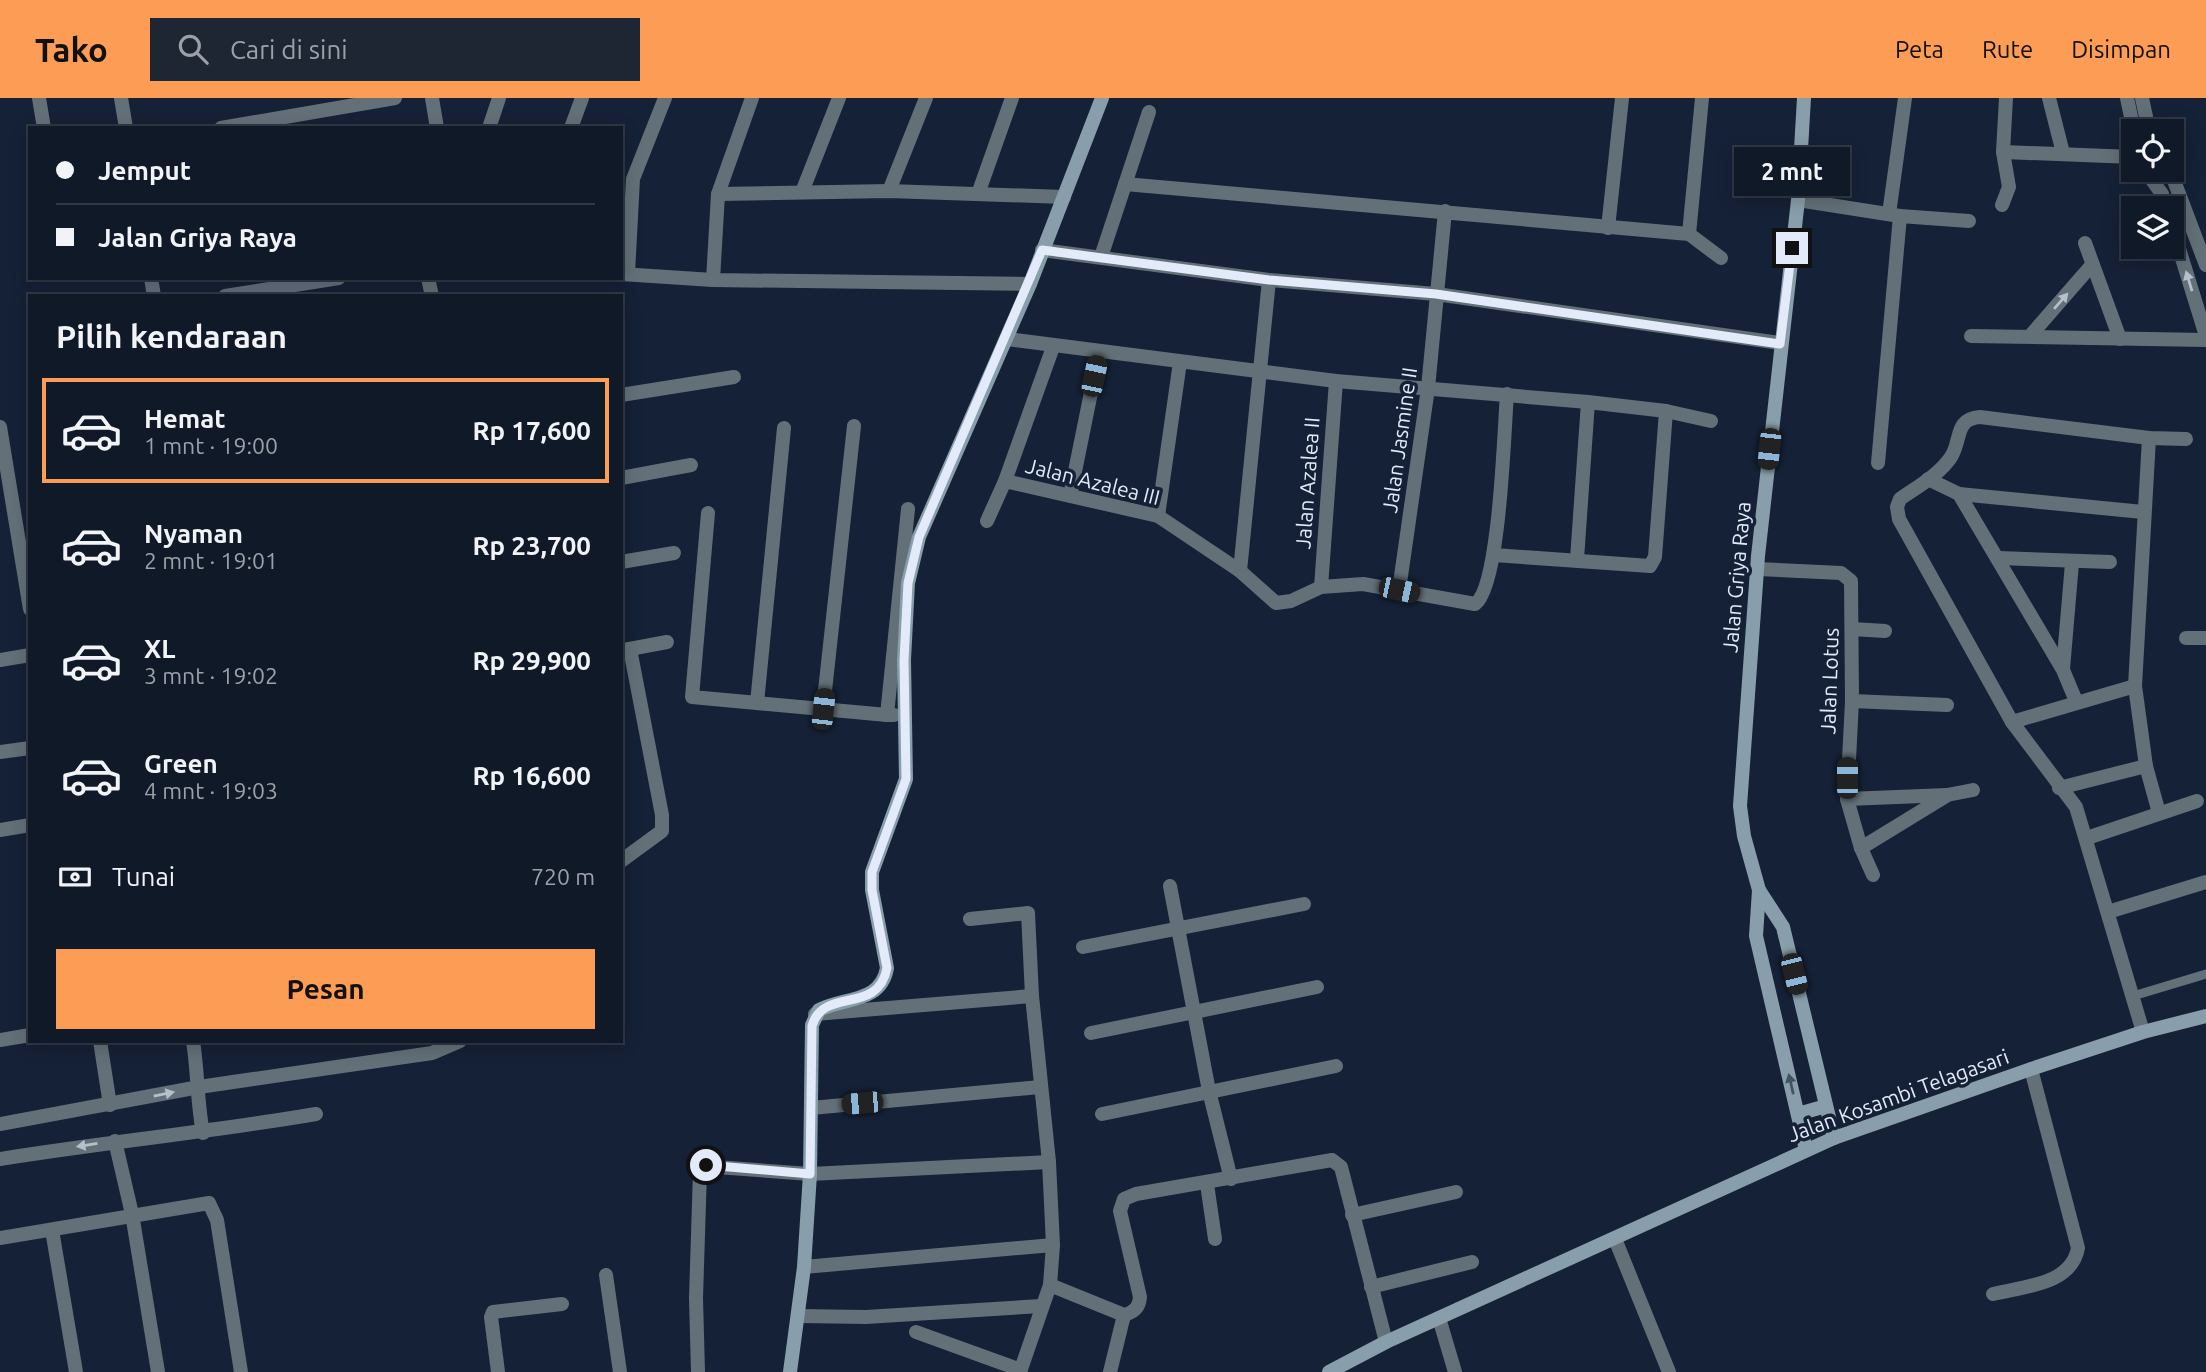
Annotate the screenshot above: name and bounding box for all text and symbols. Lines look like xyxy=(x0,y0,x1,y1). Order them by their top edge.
search box xyxy=(150,18,640,81)
icon: search xyxy=(174,30,212,68)
text: Tako xyxy=(35,31,108,68)
text: Cari di sini xyxy=(230,35,348,64)
text: Peta xyxy=(1895,36,1944,63)
text: Rute xyxy=(1982,36,2033,63)
text: Disimpan xyxy=(2071,36,2171,63)
map controls xyxy=(2121,119,2184,259)
button: locate xyxy=(2121,119,2184,182)
callout: 2 mnt xyxy=(1734,146,1850,195)
text: Jemput xyxy=(98,156,191,185)
text: 2 mnt xyxy=(1761,159,1823,184)
button: layers xyxy=(2121,196,2184,259)
text: Jalan Griya Raya xyxy=(98,223,297,252)
route end xyxy=(1776,232,1808,264)
one-way arrow xyxy=(2183,271,2194,292)
one-way arrow xyxy=(2052,293,2068,310)
text: Pilih kendaraan xyxy=(56,318,287,354)
car xyxy=(1080,353,1109,399)
street label: Jalan Jasmine II xyxy=(1377,366,1421,514)
icon: car xyxy=(60,399,123,462)
text: Hemat xyxy=(144,404,226,433)
text: Rp 17,600 xyxy=(472,416,591,445)
street label: Jalan Azalea II xyxy=(1290,416,1324,550)
car xyxy=(1757,427,1782,471)
text: 1 mnt · 19:00 xyxy=(144,433,278,458)
street label: Jalan Azalea III xyxy=(1023,453,1163,509)
street label: Jalan Griya Raya xyxy=(1717,500,1755,654)
icon: car xyxy=(60,514,123,577)
text: Nyaman xyxy=(144,519,243,548)
text: Rp 23,700 xyxy=(472,531,591,560)
text: 2 mnt · 19:01 xyxy=(144,548,278,573)
car xyxy=(1377,575,1422,605)
street label: Jalan Lotus xyxy=(1815,627,1843,735)
icon: car xyxy=(60,629,123,692)
text: XL xyxy=(144,634,175,663)
text: Rp 29,900 xyxy=(472,646,591,675)
text: 3 mnt · 19:02 xyxy=(144,663,278,688)
car xyxy=(811,687,836,731)
icon: car xyxy=(60,744,123,807)
text: Green xyxy=(144,749,218,778)
car xyxy=(1837,757,1858,799)
text: Rp 16,600 xyxy=(472,761,591,790)
text: 4 mnt · 19:03 xyxy=(144,778,278,803)
icon: cash xyxy=(56,858,94,896)
text: Tunai xyxy=(112,862,175,891)
text: 720 m xyxy=(531,864,595,889)
button: Pesan xyxy=(56,949,595,1029)
car xyxy=(1779,951,1810,997)
street label: Jalan Kosambi Telagasari xyxy=(1784,1044,2012,1146)
one-way arrow xyxy=(1785,1073,1796,1095)
one-way arrow xyxy=(153,1089,175,1100)
car xyxy=(841,1091,884,1115)
one-way arrow xyxy=(76,1140,98,1151)
route start xyxy=(690,1149,722,1181)

